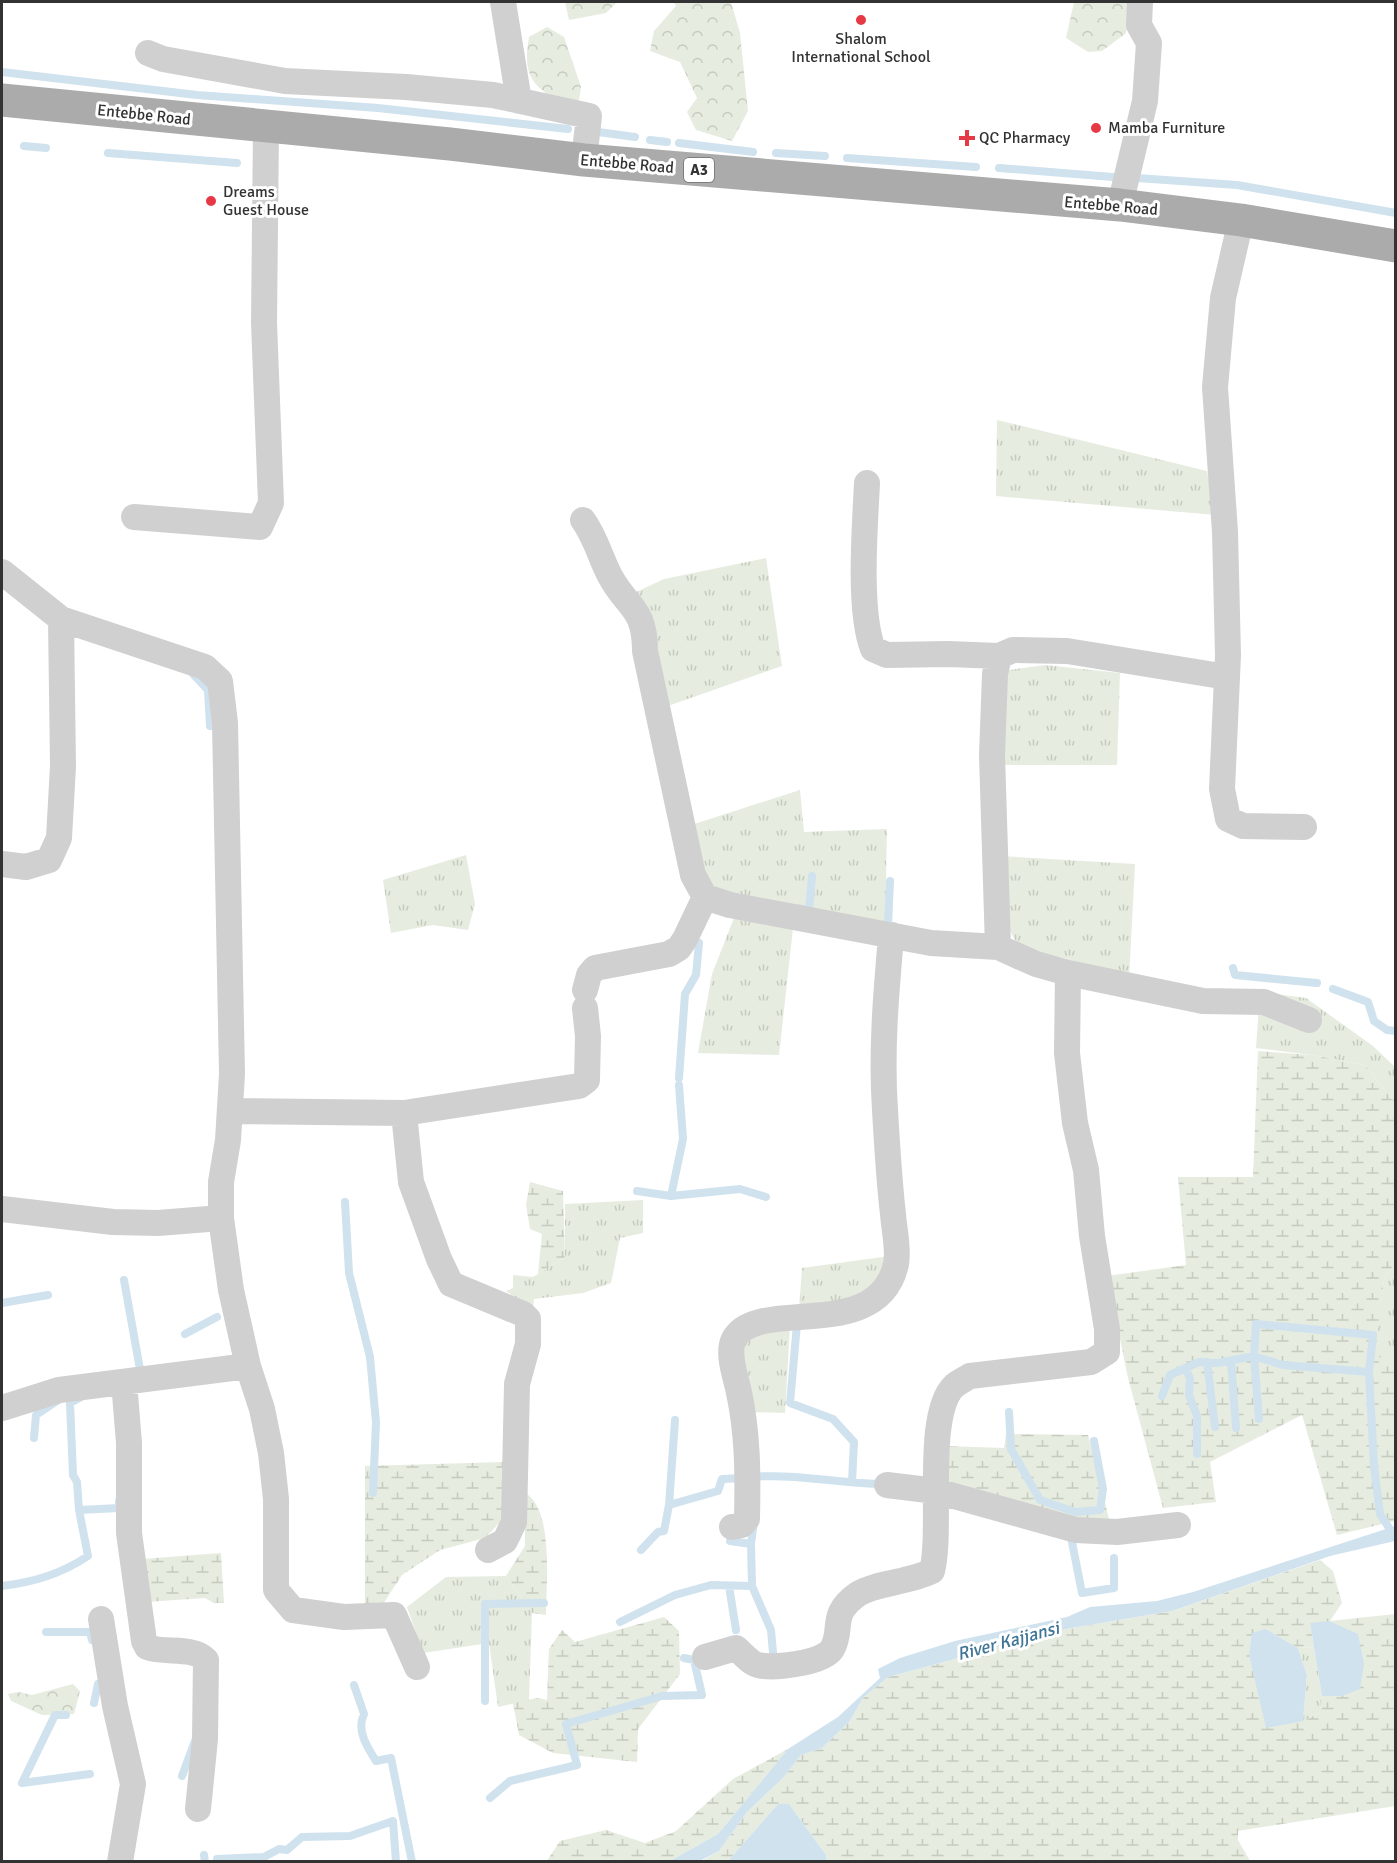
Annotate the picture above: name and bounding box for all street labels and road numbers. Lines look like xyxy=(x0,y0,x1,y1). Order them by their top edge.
street label: Entebbe Road xyxy=(96,100,192,130)
street label: Entebbe Road xyxy=(579,150,675,178)
road number: A3 xyxy=(684,158,714,182)
street label: Entebbe Road xyxy=(1063,192,1159,220)

